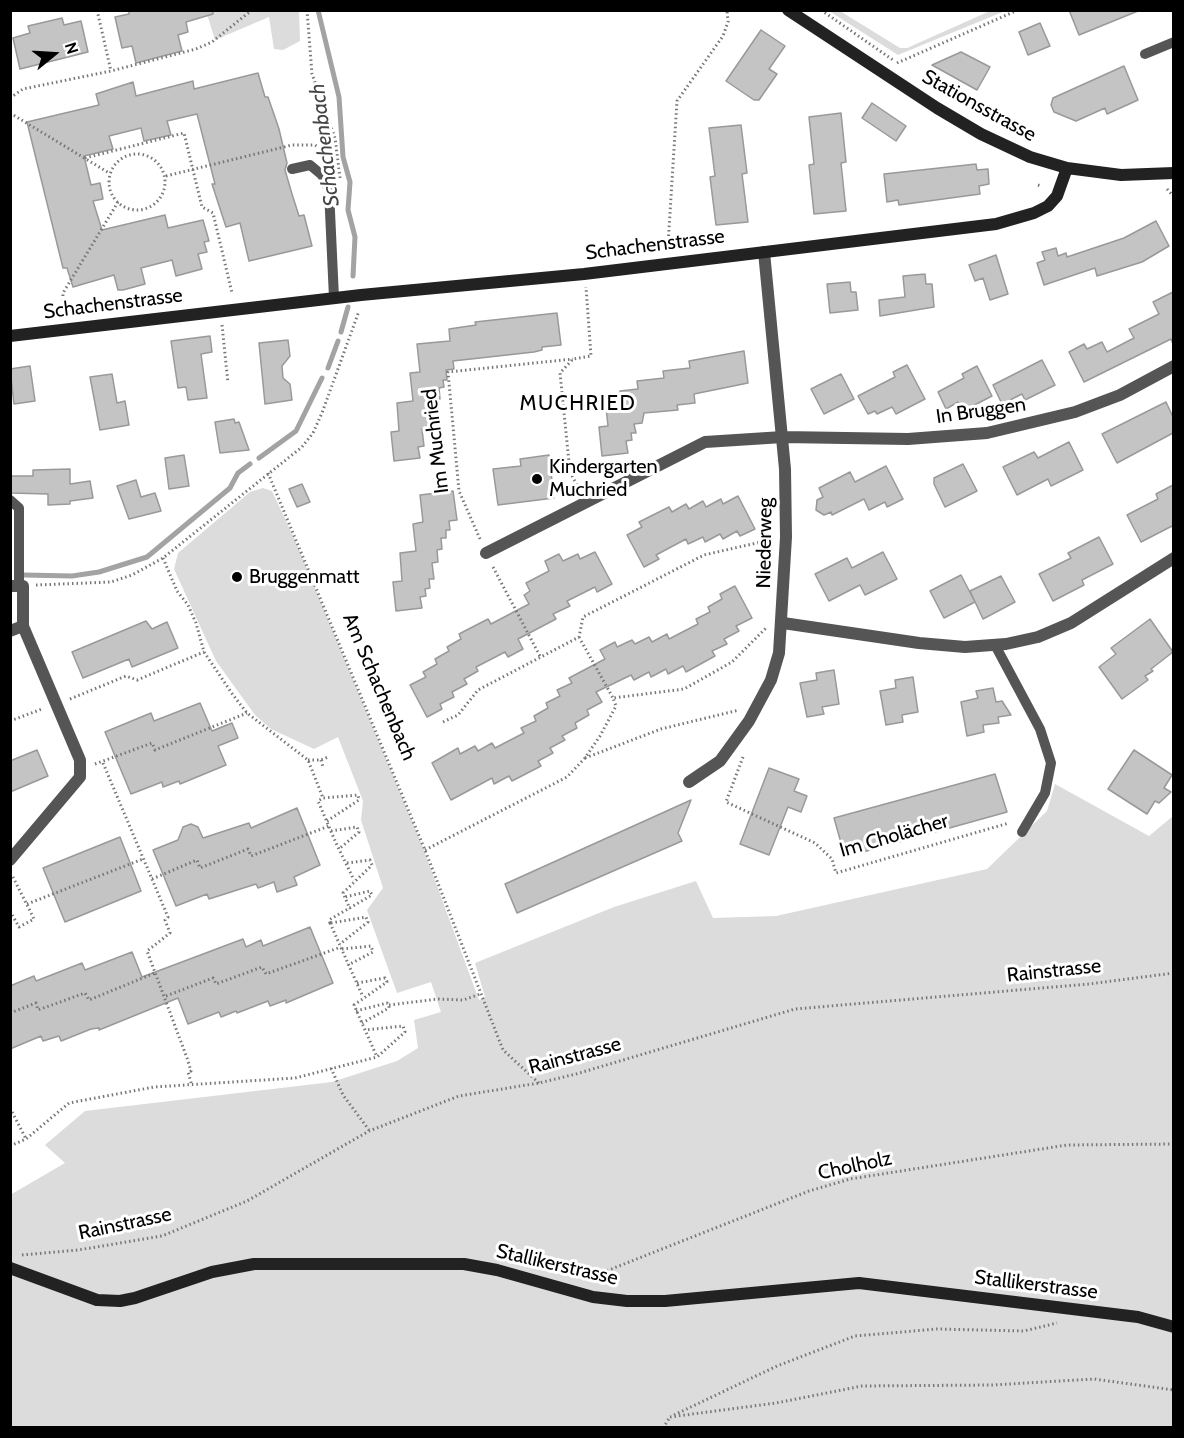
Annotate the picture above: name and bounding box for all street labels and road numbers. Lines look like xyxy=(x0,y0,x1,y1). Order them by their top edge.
street label: Stationsstrasse xyxy=(918,65,1040,147)
street label: Schachenstrasse xyxy=(584,225,726,265)
street label: Schachenstrasse xyxy=(42,284,184,324)
street label: Im Muchried xyxy=(418,387,454,495)
street label: In Bruggen xyxy=(934,393,1028,429)
street label: Niederweg xyxy=(752,497,778,589)
street label: Am Schachenbach xyxy=(337,610,421,764)
street label: Im Cholächer xyxy=(837,809,951,863)
street label: Rainstrasse xyxy=(1006,954,1102,988)
street label: Rainstrasse xyxy=(526,1032,624,1080)
street label: Cholholz xyxy=(816,1146,894,1186)
street label: Rainstrasse xyxy=(76,1202,174,1246)
street label: Stallikerstrasse xyxy=(494,1239,620,1291)
street label: Stallikerstrasse xyxy=(973,1266,1099,1304)

